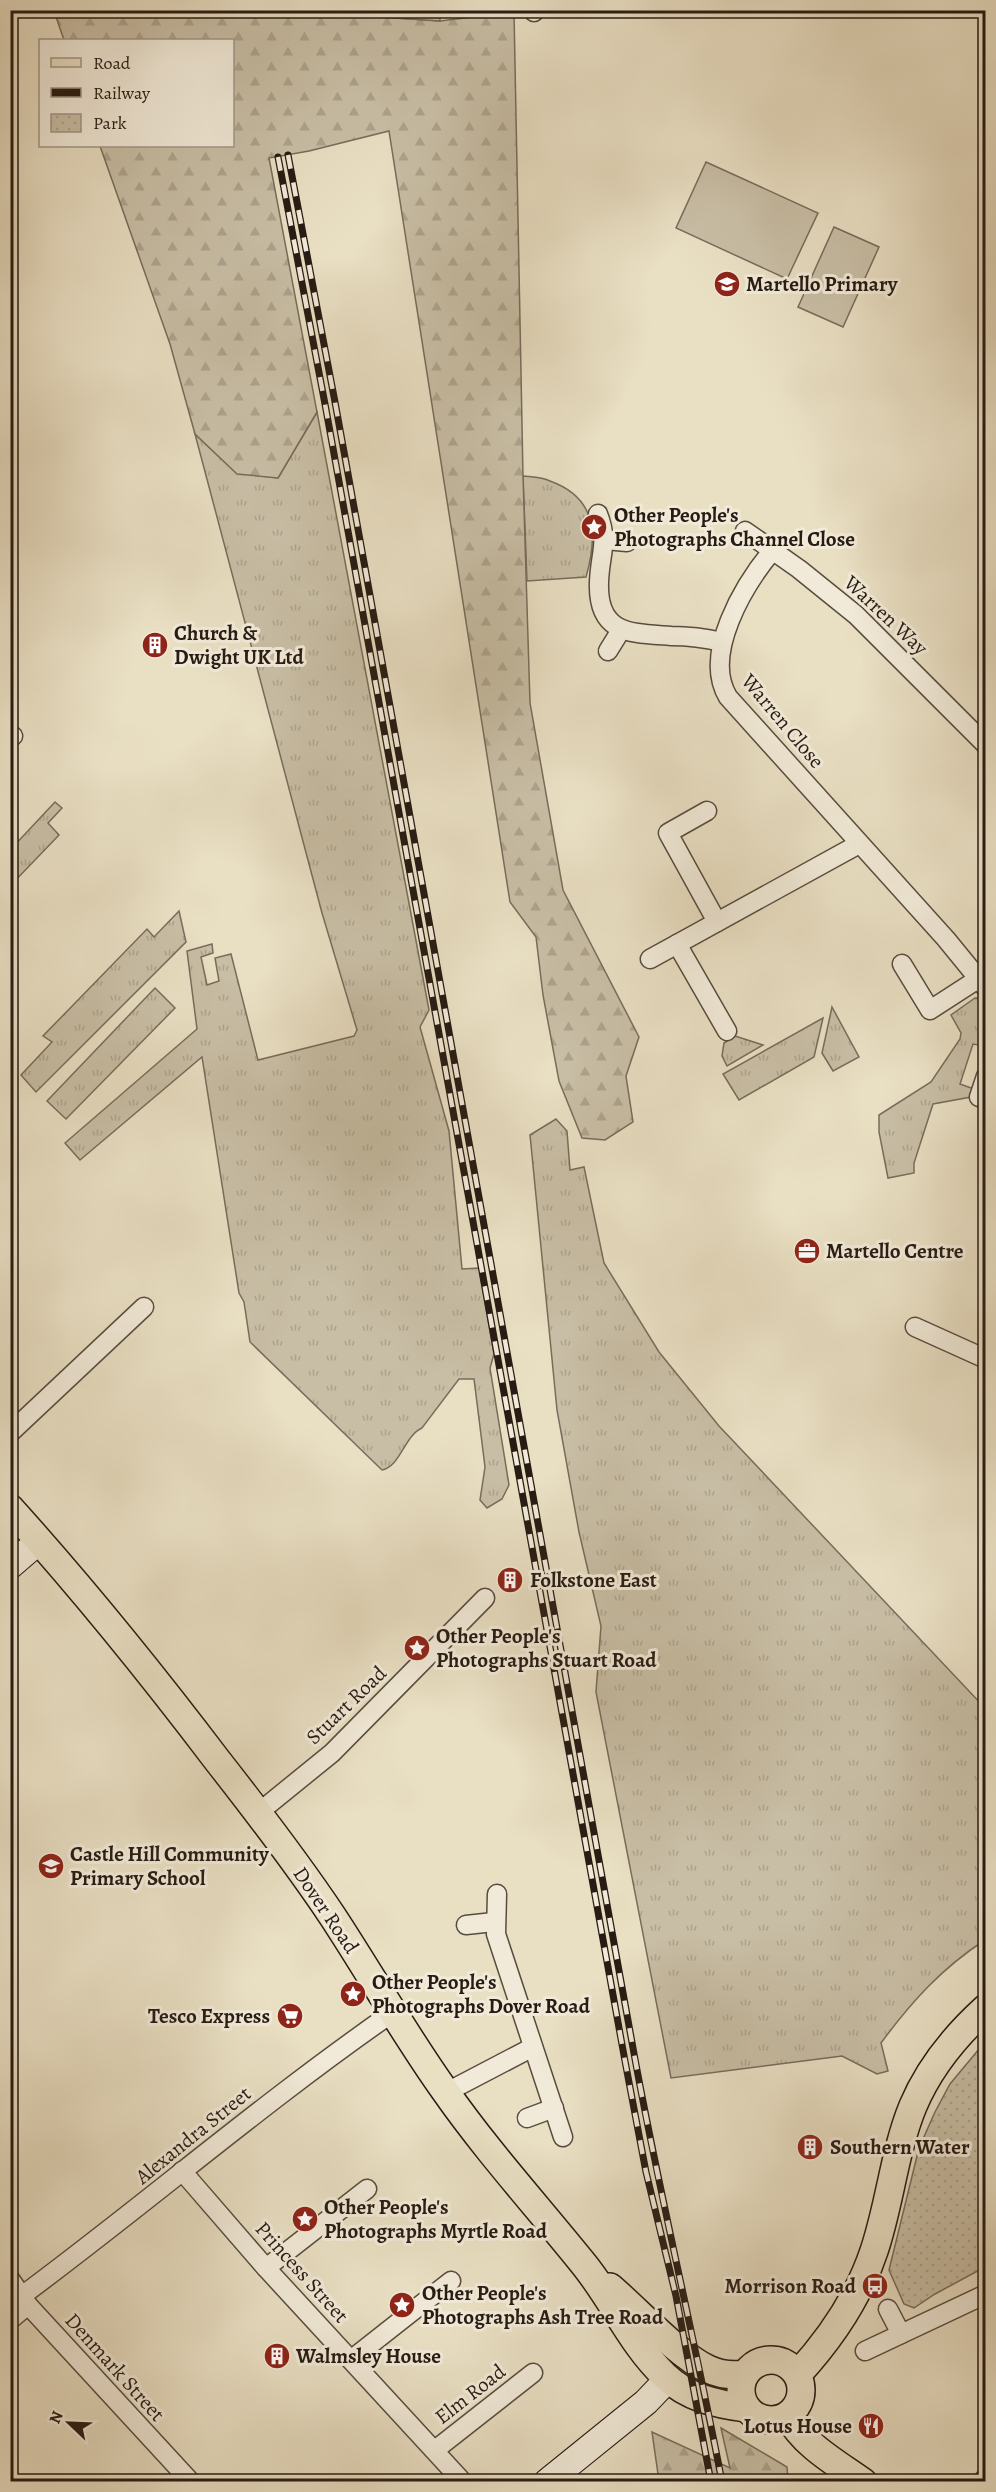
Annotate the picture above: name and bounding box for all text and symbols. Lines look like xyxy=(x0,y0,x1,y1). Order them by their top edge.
legend xyxy=(39,39,234,147)
text: Road xyxy=(93,51,131,75)
text: Railway xyxy=(93,81,151,105)
text: Park xyxy=(93,111,127,135)
school or university icon: Martello Primary xyxy=(712,269,742,299)
place label: Martello Primary xyxy=(746,270,899,298)
place label: Other People's Photographs Channel Close xyxy=(614,501,855,553)
place icon: Other People's Photographs Channel Close xyxy=(579,512,609,542)
street label: Warren Way xyxy=(837,568,935,662)
place label: Church & Dwight UK Ltd xyxy=(174,619,305,671)
building icon: Church & Dwight UK Ltd xyxy=(140,630,170,660)
street label: Warren Close xyxy=(735,667,831,774)
office icon: Martello Centre xyxy=(792,1236,822,1266)
place label: Martello Centre xyxy=(826,1237,964,1265)
building icon: Folkstone East xyxy=(495,1565,525,1595)
place label: Folkstone East xyxy=(530,1566,657,1594)
place label: Other People's Photographs Stuart Road xyxy=(436,1622,657,1674)
place icon: Other People's Photographs Stuart Road xyxy=(402,1633,432,1663)
street label: Stuart Road xyxy=(300,1659,393,1751)
place label: Castle Hill Community Primary School xyxy=(70,1840,270,1892)
school or university icon: Castle Hill Community Primary School xyxy=(36,1851,66,1881)
street label: Dover Road xyxy=(287,1861,366,1960)
place label: Other People's Photographs Dover Road xyxy=(372,1968,591,2020)
place icon: Other People's Photographs Dover Road xyxy=(338,1979,368,2009)
supermarket icon: Tesco Express xyxy=(275,2001,305,2031)
place label: Tesco Express xyxy=(148,2002,270,2030)
street label: Alexandra Street xyxy=(128,2080,257,2191)
building icon: Southern Water xyxy=(795,2132,825,2162)
place label: Southern Water xyxy=(830,2133,970,2161)
place label: Other People's Photographs Myrtle Road xyxy=(324,2193,548,2245)
place icon: Other People's Photographs Myrtle Road xyxy=(290,2204,320,2234)
street label: Princess Street xyxy=(249,2215,355,2329)
bus stop icon: Morrison Road xyxy=(860,2271,890,2301)
place label: Morrison Road xyxy=(724,2272,857,2300)
place label: Other People's Photographs Ash Tree Road xyxy=(422,2279,664,2331)
place icon: Other People's Photographs Ash Tree Road xyxy=(387,2290,417,2320)
street label: Denmark Street xyxy=(59,2307,171,2427)
building icon: Walmsley House xyxy=(262,2341,292,2371)
place label: Walmsley House xyxy=(295,2342,441,2370)
street label: Elm Road xyxy=(429,2357,512,2431)
north arrow xyxy=(39,2393,99,2453)
text: N xyxy=(44,2408,69,2427)
restaurant icon: Lotus House xyxy=(856,2411,886,2441)
place label: Lotus House xyxy=(744,2412,852,2440)

